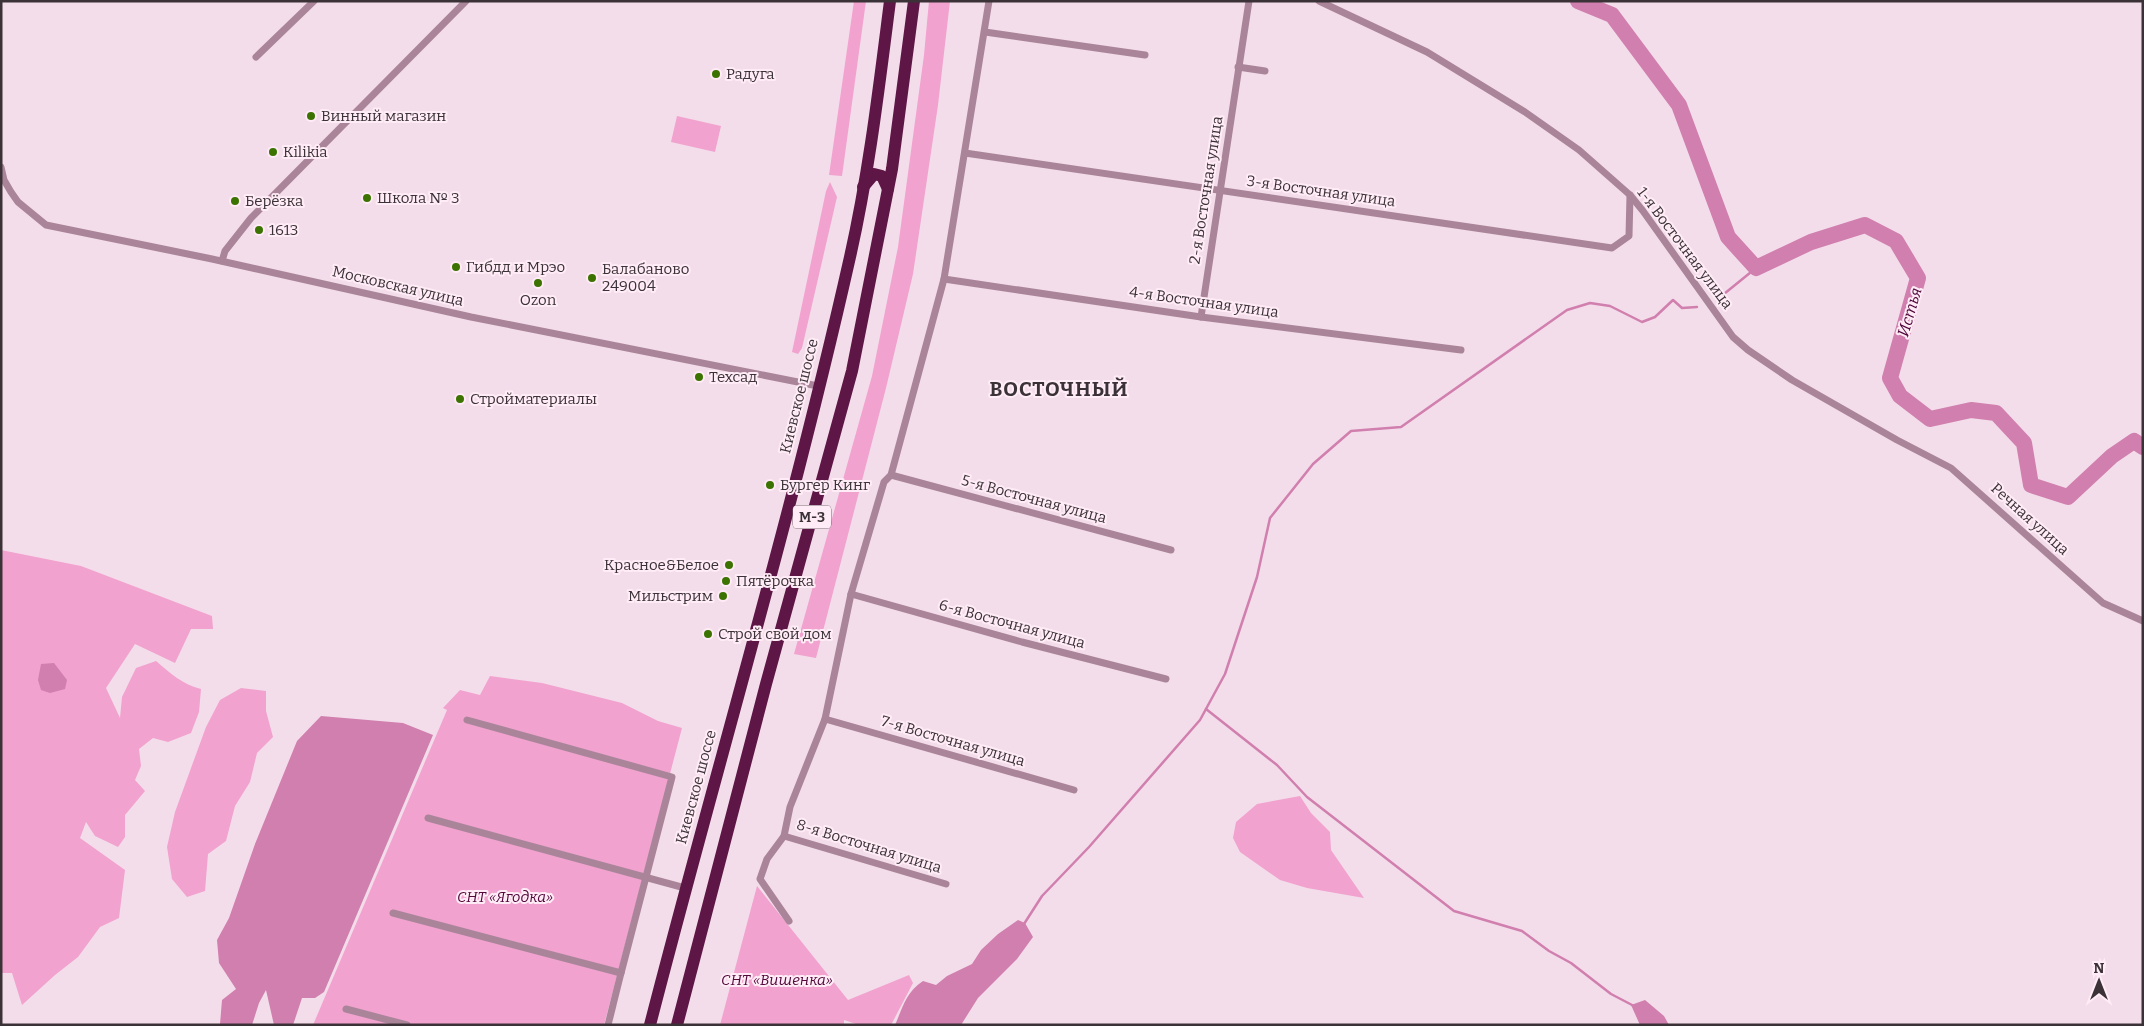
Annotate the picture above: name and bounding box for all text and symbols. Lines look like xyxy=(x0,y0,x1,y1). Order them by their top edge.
place label: Радуга xyxy=(726,65,775,83)
marker: Радуга xyxy=(710,68,722,80)
place label: Винный магазин xyxy=(321,107,446,125)
marker: Винный магазин xyxy=(305,110,317,122)
street label: 2-я Восточная улица xyxy=(1185,115,1227,265)
place label: Kilikia xyxy=(283,143,327,161)
marker: Kilikia xyxy=(267,146,279,158)
street label: 3-я Восточная улица xyxy=(1245,172,1397,210)
street label: 1-я Восточная улица xyxy=(1633,184,1737,312)
place label: Школа № 3 xyxy=(377,189,460,207)
place label: Берёзка xyxy=(245,192,303,210)
marker: Школа № 3 xyxy=(361,192,373,204)
marker: Берёзка xyxy=(229,195,241,207)
place label: 1613 xyxy=(269,221,298,239)
marker: 1613 xyxy=(253,224,265,236)
place label: Гибдд и Мрэо xyxy=(466,258,565,276)
place label: Балабаново 249004 xyxy=(602,260,689,295)
marker: Гибдд и Мрэо xyxy=(450,261,462,273)
street label: Московская улица xyxy=(331,262,465,310)
marker: Балабаново 249004 xyxy=(586,272,598,284)
marker: Ozon xyxy=(532,277,544,289)
street label: 4-я Восточная улица xyxy=(1128,283,1280,321)
water label: Истья xyxy=(1893,285,1926,339)
place label: Ozon xyxy=(520,291,557,309)
street label: Киевское шоссе xyxy=(776,337,822,455)
place label: Техсад xyxy=(709,368,757,386)
marker: Техсад xyxy=(693,371,705,383)
district label: ВОСТОЧНЫЙ xyxy=(990,377,1128,401)
place label: Стройматериалы xyxy=(470,390,597,408)
marker: Стройматериалы xyxy=(454,393,466,405)
street label: 5-я Восточная улица xyxy=(959,471,1109,527)
place label: Бургер Кинг xyxy=(780,476,870,494)
marker: Бургер Кинг xyxy=(764,479,776,491)
street label: Речная улица xyxy=(1987,479,2073,559)
road number: М-3 xyxy=(793,506,831,528)
place label: Красное&Белое xyxy=(604,556,719,574)
marker: Красное&Белое xyxy=(723,559,735,571)
place label: Пятёрочка xyxy=(736,572,814,590)
marker: Пятёрочка xyxy=(720,575,732,587)
place label: Мильстрим xyxy=(628,587,713,605)
marker: Мильстрим xyxy=(717,590,729,602)
street label: 6-я Восточная улица xyxy=(937,596,1087,652)
place label: Строй свой дом xyxy=(718,625,831,643)
marker: Строй свой дом xyxy=(702,628,714,640)
street label: 7-я Восточная улица xyxy=(879,712,1027,770)
street label: Киевское шоссе xyxy=(672,728,720,846)
street label: 8-я Восточная улица xyxy=(794,815,944,877)
park label: СНТ «Ягодка» xyxy=(457,888,553,906)
north arrow xyxy=(2074,956,2124,1006)
text: N xyxy=(2094,960,2105,977)
park label: СНТ «Вишенка» xyxy=(721,971,833,989)

